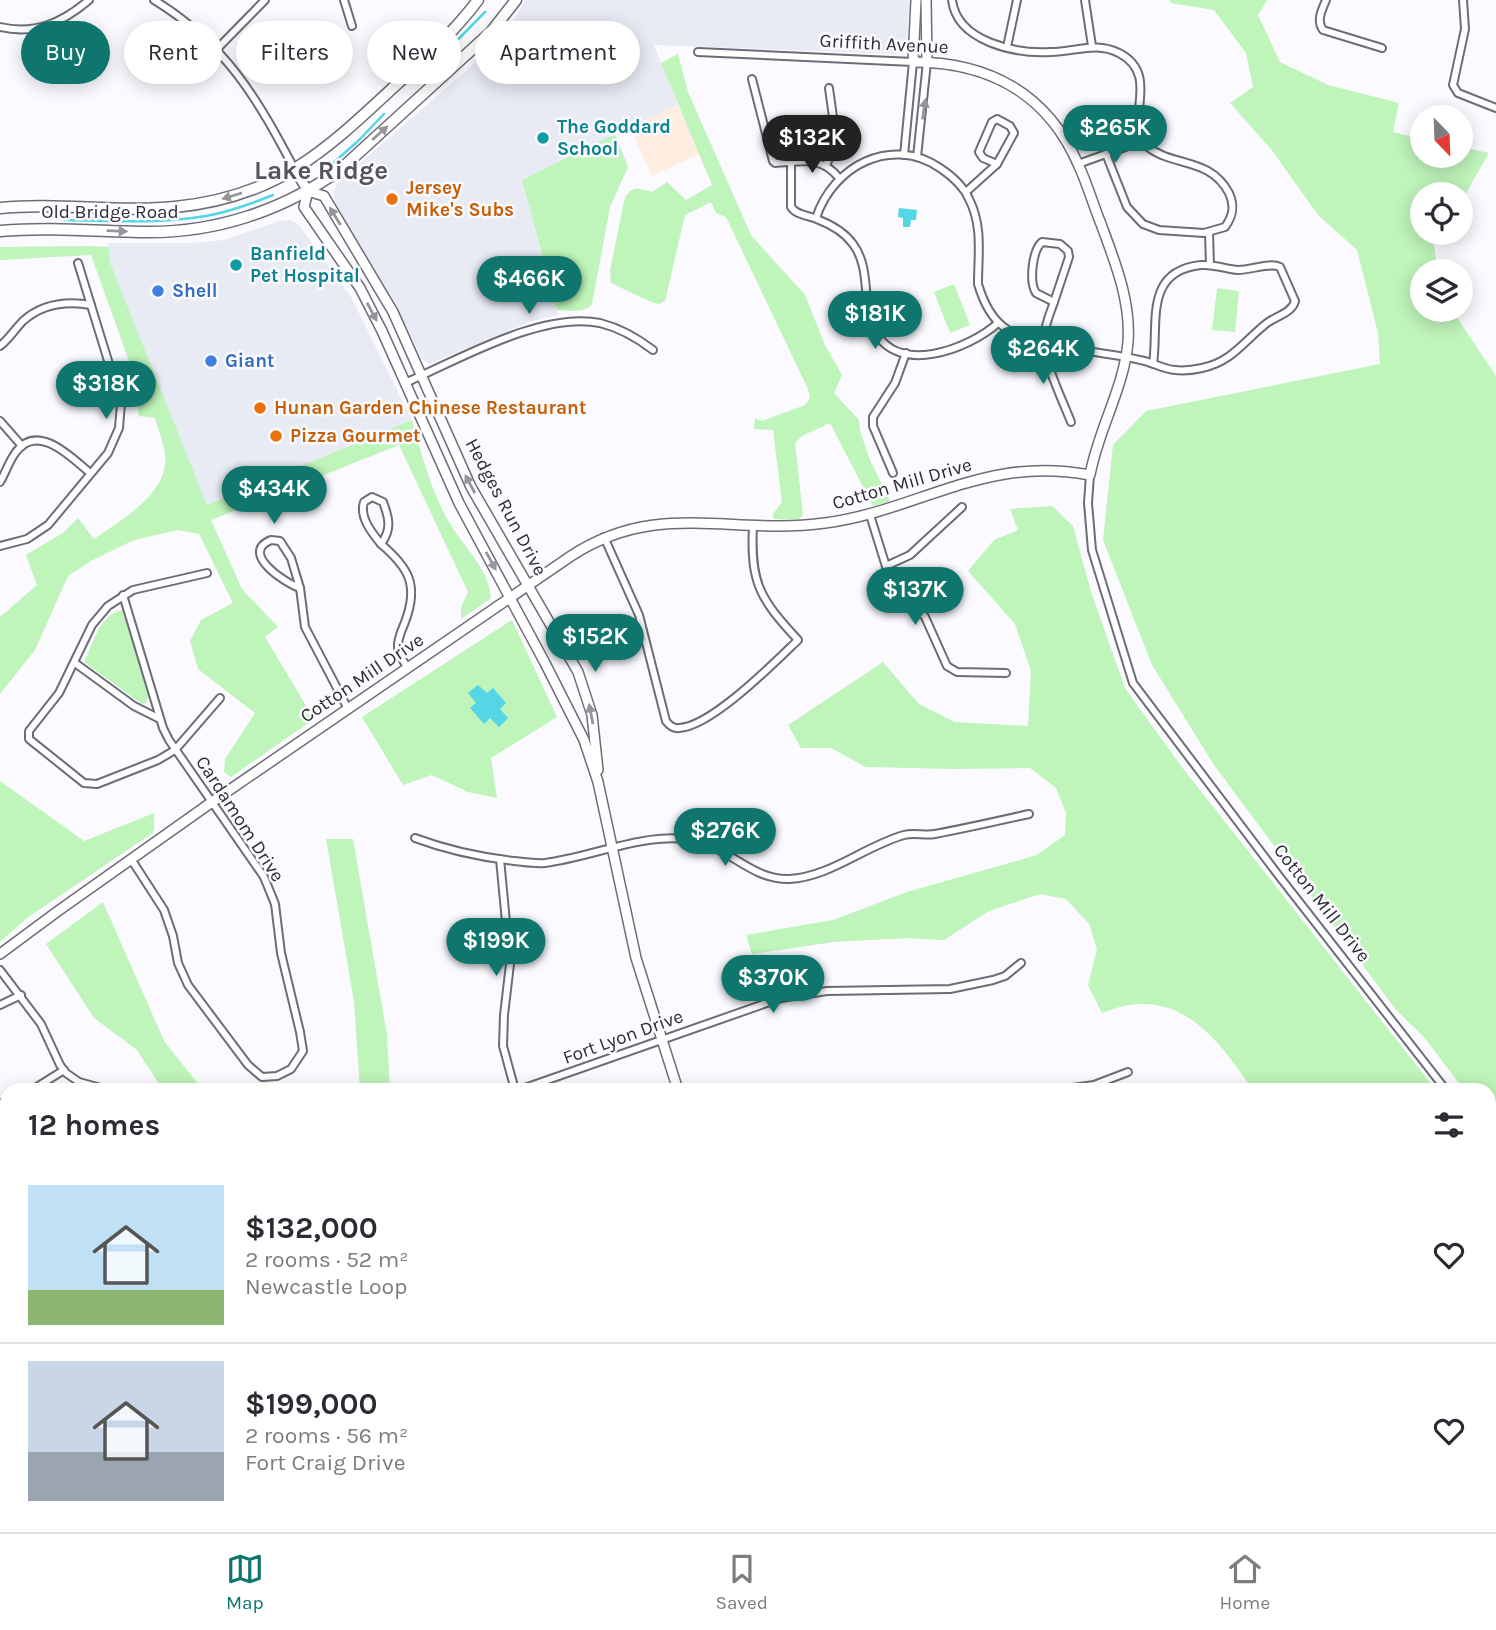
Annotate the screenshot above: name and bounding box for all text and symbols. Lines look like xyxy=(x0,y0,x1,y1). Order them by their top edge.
chip: Buy xyxy=(21,21,110,84)
chip: Rent xyxy=(124,21,222,84)
chip: Filters xyxy=(236,21,353,84)
chip: New xyxy=(367,21,461,84)
chip: Apartment xyxy=(475,21,640,84)
street label: Griffith Avenue xyxy=(819,30,949,58)
one-way arrow xyxy=(918,98,929,120)
north arrow xyxy=(1410,105,1474,168)
map controls xyxy=(1410,105,1473,322)
pin: $265K xyxy=(1066,106,1164,165)
text: $265K xyxy=(1079,114,1151,141)
place label: The Goddard School xyxy=(557,116,671,160)
pin: $132K xyxy=(763,116,861,175)
text: $132K xyxy=(778,124,846,151)
one-way arrow xyxy=(371,126,388,142)
marker: The Goddard School xyxy=(535,130,551,146)
district label: Lake Ridge xyxy=(254,155,388,186)
place label: Jersey Mike's Subs xyxy=(406,177,514,221)
button: locate xyxy=(1410,182,1473,245)
marker: Jersey Mike's Subs xyxy=(384,191,400,207)
one-way arrow xyxy=(221,192,242,202)
street label: Old Bridge Road xyxy=(41,201,179,223)
one-way arrow xyxy=(329,206,342,225)
one-way arrow xyxy=(106,226,128,237)
place label: Banfield Pet Hospital xyxy=(250,243,360,287)
pin: $466K xyxy=(480,256,578,316)
marker: Banfield Pet Hospital xyxy=(228,257,244,273)
button: layers xyxy=(1410,259,1473,322)
text: $466K xyxy=(493,265,565,292)
place label: Shell xyxy=(172,280,218,302)
marker: Shell xyxy=(150,283,166,299)
pin: $181K xyxy=(826,292,924,351)
text: $181K xyxy=(844,300,906,327)
one-way arrow xyxy=(367,302,378,322)
pin: $264K xyxy=(994,326,1092,386)
text: $264K xyxy=(1007,335,1079,362)
place label: Giant xyxy=(225,350,275,372)
marker: Giant xyxy=(203,353,219,369)
pin: $318K xyxy=(57,362,155,421)
text: $318K xyxy=(72,370,140,397)
place label: Hunan Garden Chinese Restaurant xyxy=(274,397,586,419)
marker: Hunan Garden Chinese Restaurant xyxy=(252,400,268,416)
place label: Pizza Gourmet xyxy=(290,425,421,447)
marker: Pizza Gourmet xyxy=(268,428,284,444)
street label: Hedges Run Drive xyxy=(461,435,551,579)
street label: Cotton Mill Drive xyxy=(830,454,974,514)
pin: $434K xyxy=(225,466,323,526)
text: $434K xyxy=(238,475,310,502)
one-way arrow xyxy=(464,475,476,494)
one-way arrow xyxy=(485,552,497,571)
pin: $137K xyxy=(866,568,964,627)
text: $137K xyxy=(883,576,947,603)
pin: $152K xyxy=(546,614,644,674)
text: $152K xyxy=(562,623,628,650)
street label: Cotton Mill Drive xyxy=(296,629,428,727)
one-way arrow xyxy=(585,703,596,725)
street label: Cardamom Drive xyxy=(191,752,289,886)
pin: $276K xyxy=(676,808,774,868)
text: $276K xyxy=(690,817,760,844)
street label: Cotton Mill Drive xyxy=(1269,840,1375,966)
pin: $199K xyxy=(447,918,545,978)
text: $199K xyxy=(462,927,530,954)
pin: $370K xyxy=(724,956,822,1015)
text: $370K xyxy=(737,964,809,991)
street label: Fort Lyon Drive xyxy=(560,1005,686,1069)
icon: filters xyxy=(1430,1106,1468,1144)
text: 12 homes xyxy=(28,1107,160,1143)
text: $132,000 xyxy=(245,1210,378,1246)
icon: home xyxy=(84,1213,168,1297)
icon: heart xyxy=(1430,1236,1468,1274)
text: 2 rooms · 52 m² xyxy=(245,1246,408,1273)
text: Newcastle Loop xyxy=(245,1273,408,1300)
text: $199,000 xyxy=(245,1386,377,1422)
icon: home xyxy=(84,1389,168,1473)
icon: heart xyxy=(1430,1412,1468,1450)
text: 2 rooms · 56 m² xyxy=(245,1422,408,1449)
text: Fort Craig Drive xyxy=(245,1449,406,1476)
tab: Map xyxy=(226,1550,264,1614)
tab: Saved xyxy=(715,1550,768,1614)
tab: Home xyxy=(1220,1550,1270,1614)

